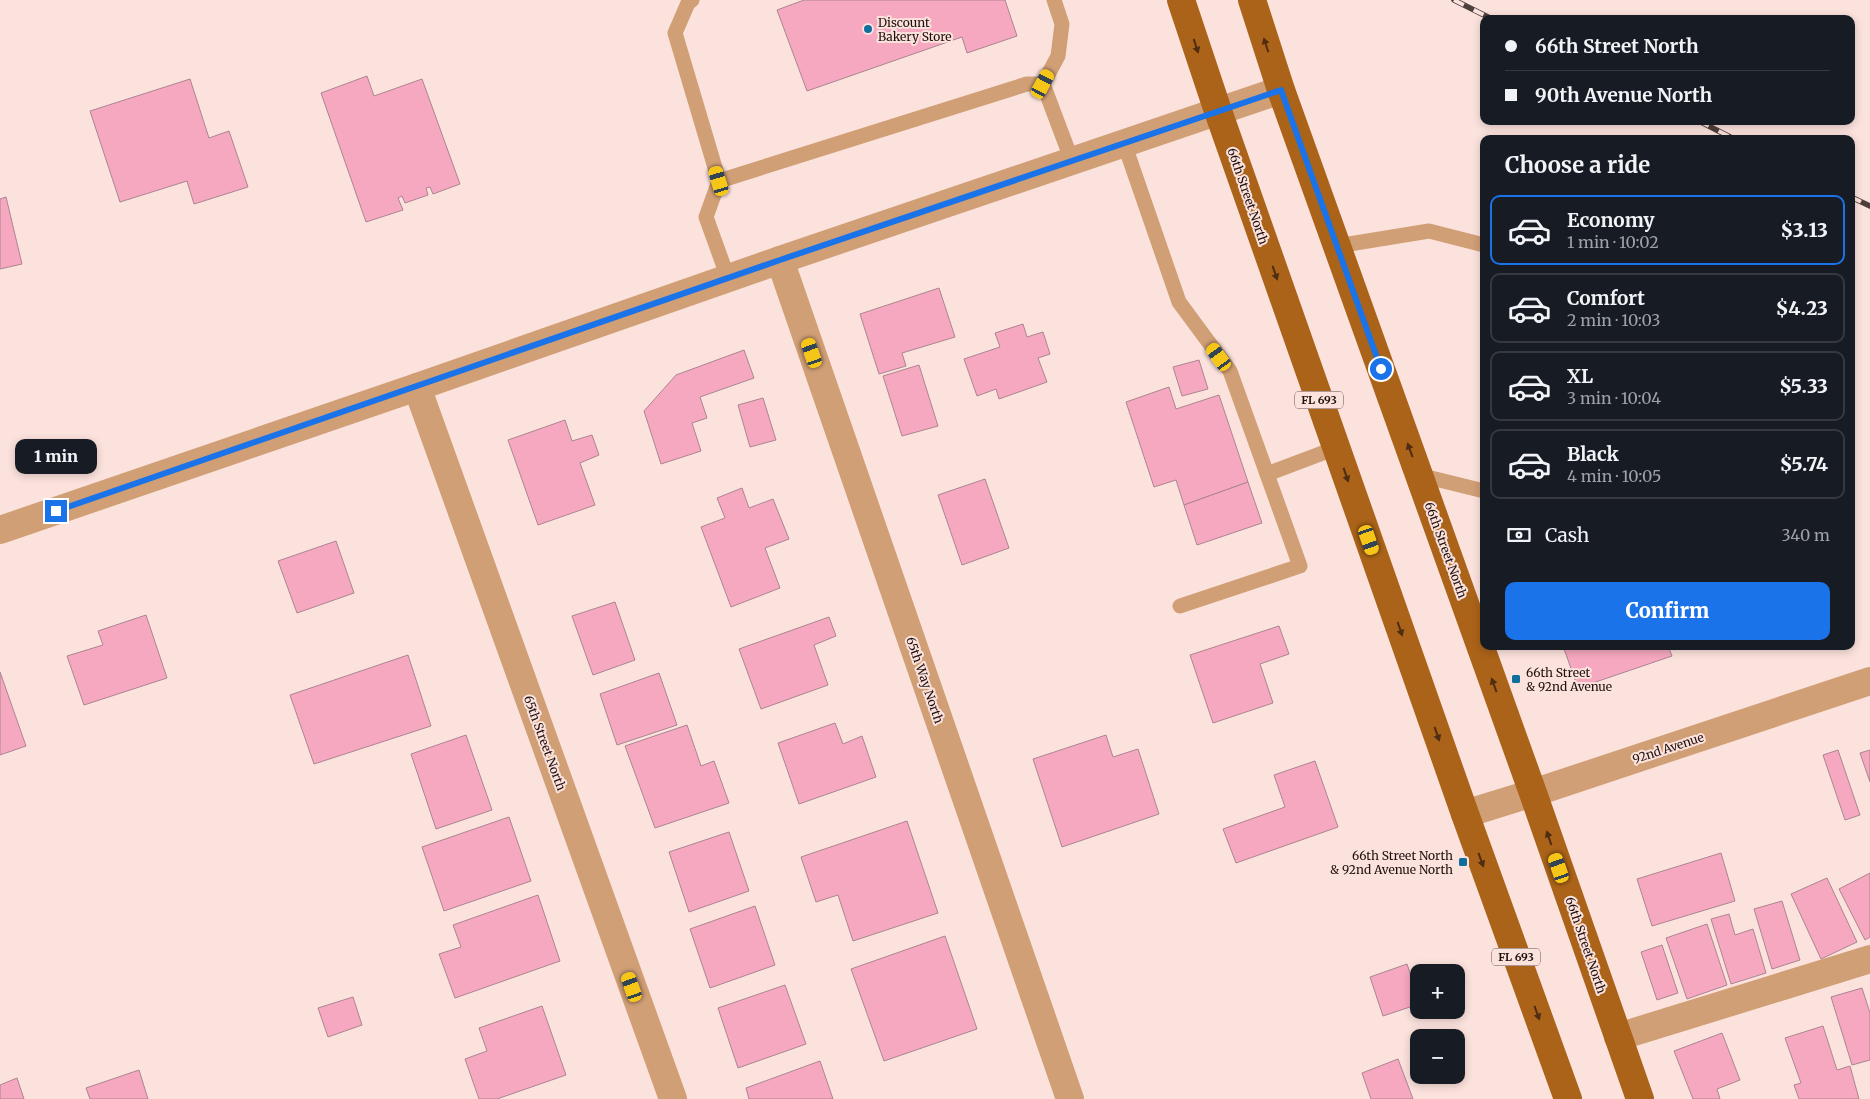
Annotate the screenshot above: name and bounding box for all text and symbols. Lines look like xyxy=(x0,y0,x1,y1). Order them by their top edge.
place label: Discount Bakery Store xyxy=(878,15,952,44)
marker: Discount Bakery Store xyxy=(862,23,874,35)
text: 66th Street North xyxy=(1535,34,1699,58)
one-way arrow xyxy=(1262,38,1270,53)
one-way arrow xyxy=(1193,39,1201,54)
car xyxy=(1029,67,1056,101)
text: 90th Avenue North xyxy=(1535,83,1712,107)
street label: 66th Street North xyxy=(1224,146,1272,246)
text: Choose a ride xyxy=(1505,151,1650,179)
car xyxy=(707,164,730,198)
icon: car xyxy=(1507,208,1552,253)
text: Economy xyxy=(1567,208,1655,232)
text: $3.13 xyxy=(1781,218,1828,242)
text: 1 min · 10:02 xyxy=(1567,232,1659,252)
one-way arrow xyxy=(1271,265,1279,280)
icon: car xyxy=(1507,286,1552,331)
text: Comfort xyxy=(1567,286,1645,310)
text: $4.23 xyxy=(1776,296,1828,320)
text: 2 min · 10:03 xyxy=(1567,310,1660,330)
car xyxy=(800,336,823,370)
car xyxy=(1204,340,1233,374)
route start xyxy=(1370,358,1392,380)
icon: car xyxy=(1507,364,1552,409)
text: XL xyxy=(1567,364,1593,388)
text: $5.33 xyxy=(1779,374,1828,398)
text: 3 min · 10:04 xyxy=(1567,388,1661,408)
road number: FL 693 xyxy=(1295,392,1343,408)
callout: 1 min xyxy=(15,438,97,474)
one-way arrow xyxy=(1406,442,1413,457)
icon: car xyxy=(1507,442,1552,487)
text: Black xyxy=(1567,442,1619,466)
text: 1 min xyxy=(34,446,78,466)
text: $5.74 xyxy=(1780,452,1828,476)
text: 4 min · 10:05 xyxy=(1567,466,1661,486)
one-way arrow xyxy=(1343,468,1350,483)
route end xyxy=(45,500,67,522)
street label: 66th Street North xyxy=(1422,500,1470,600)
icon: cash xyxy=(1505,521,1533,549)
car xyxy=(1357,523,1380,557)
text: Cash xyxy=(1545,523,1589,547)
text: 340 m xyxy=(1781,525,1830,545)
button: Confirm xyxy=(1505,582,1830,640)
one-way arrow xyxy=(1396,622,1404,637)
street label: 65th Way North xyxy=(903,635,947,725)
place label: 66th Street & 92nd Avenue xyxy=(1526,665,1612,694)
marker: 66th Street & 92nd Avenue xyxy=(1510,673,1522,685)
one-way arrow xyxy=(1490,677,1498,692)
street label: 65th Street North xyxy=(521,693,569,793)
one-way arrow xyxy=(1434,727,1441,742)
street label: 92nd Avenue xyxy=(1630,729,1706,767)
one-way arrow xyxy=(1545,830,1553,845)
place label: 66th Street North & 92nd Avenue North xyxy=(1330,848,1453,877)
car xyxy=(1547,851,1570,885)
one-way arrow xyxy=(1477,853,1485,868)
marker: 66th Street North & 92nd Avenue North xyxy=(1457,856,1469,868)
street label: 66th Street North xyxy=(1562,895,1610,995)
road number: FL 693 xyxy=(1492,949,1540,966)
map controls xyxy=(1410,964,1465,1084)
button: + xyxy=(1410,964,1465,1019)
car xyxy=(620,970,643,1004)
one-way arrow xyxy=(1533,1006,1541,1021)
button: − xyxy=(1410,1029,1465,1084)

